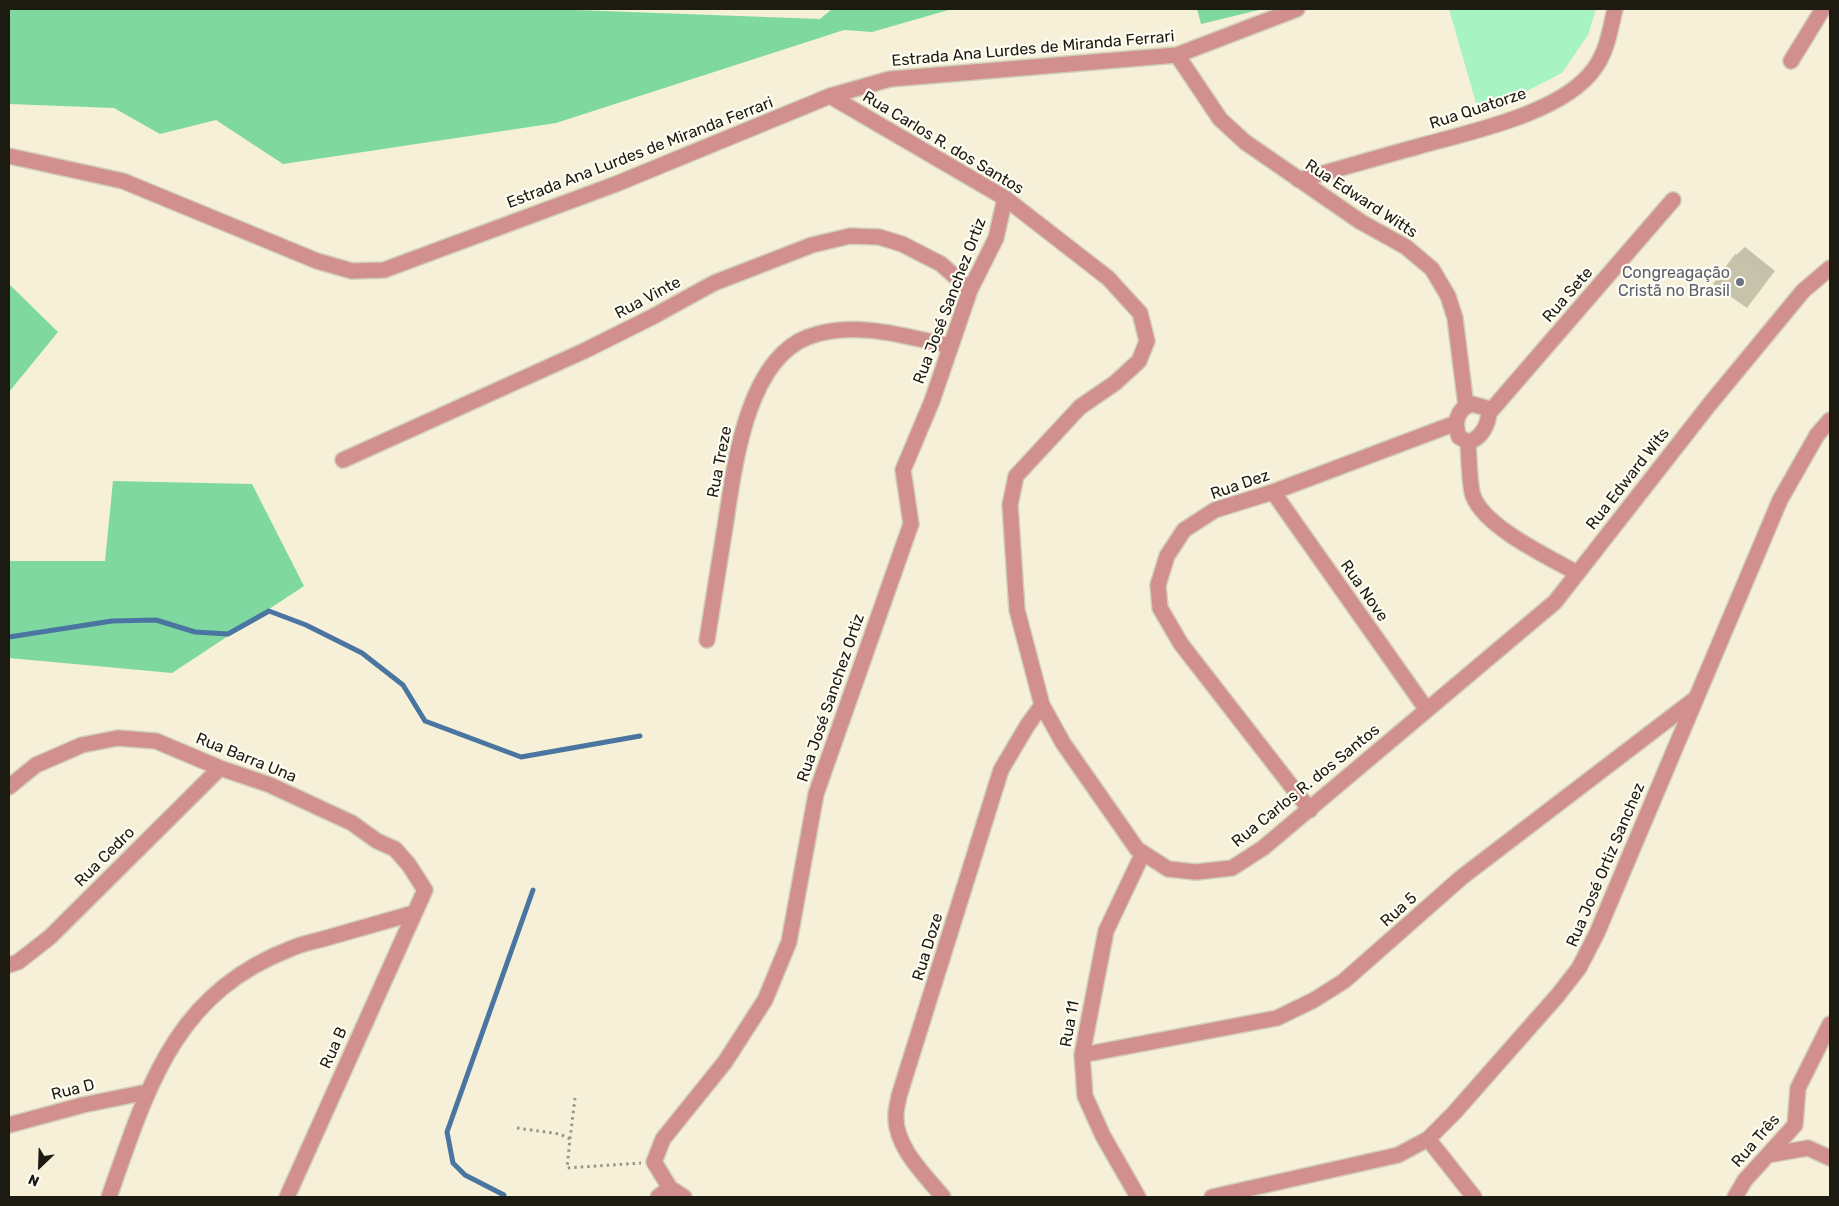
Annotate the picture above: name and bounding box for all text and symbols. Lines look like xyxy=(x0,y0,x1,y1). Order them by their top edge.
street label: Estrada Ana Lurdes de Miranda Ferrari xyxy=(891,27,1175,71)
street label: Rua Quatorze xyxy=(1427,84,1529,134)
street label: Rua Carlos R. dos Santos xyxy=(859,87,1027,199)
street label: Estrada Ana Lurdes de Miranda Ferrari xyxy=(504,93,776,213)
street label: Rua Edward Witts xyxy=(1301,156,1421,242)
street label: Rua José Sanchez Ortiz xyxy=(909,215,991,387)
street label: Rua Sete xyxy=(1539,263,1597,327)
place label: Congreagação Cristã no Brasil xyxy=(1618,263,1730,301)
street label: Rua Vinte xyxy=(612,273,684,323)
marker: Congreagação Cristã no Brasil xyxy=(1734,276,1746,288)
street label: Rua Treze xyxy=(704,424,736,500)
street label: Rua Edward Wits xyxy=(1582,424,1674,534)
street label: Rua Dez xyxy=(1208,466,1272,504)
street label: Rua Nove xyxy=(1336,557,1392,625)
street label: Rua José Sanchez Ortiz xyxy=(793,611,869,785)
street label: Rua Carlos R. dos Santos xyxy=(1228,720,1384,852)
street label: Rua Barra Una xyxy=(193,729,299,787)
street label: Rua José Ortiz Sanchez xyxy=(1563,780,1649,950)
street label: Rua Cedro xyxy=(71,823,139,891)
street label: Rua 5 xyxy=(1377,889,1421,931)
street label: Rua Doze xyxy=(909,911,947,983)
street label: Rua 11 xyxy=(1057,999,1083,1049)
street label: Rua B xyxy=(316,1024,352,1072)
street label: Rua D xyxy=(49,1075,97,1105)
street label: Rua Três xyxy=(1728,1111,1784,1171)
north arrow xyxy=(15,1141,65,1191)
text: N xyxy=(26,1170,42,1190)

